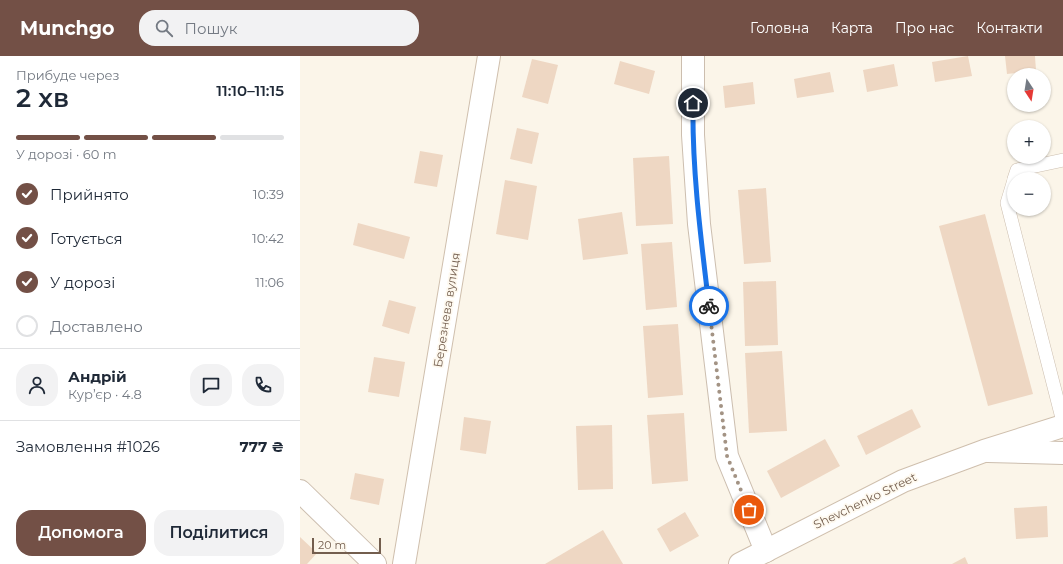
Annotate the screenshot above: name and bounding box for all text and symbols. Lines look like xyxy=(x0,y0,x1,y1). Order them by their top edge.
search box xyxy=(139,10,419,46)
text: Munchgo xyxy=(20,17,115,40)
icon: search xyxy=(153,17,175,39)
text: Пошук xyxy=(185,19,237,38)
text: Головна xyxy=(750,19,809,37)
text: Карта xyxy=(831,19,873,37)
text: Про нас xyxy=(895,19,954,37)
text: Контакти xyxy=(976,19,1043,37)
text: Прибуде через xyxy=(16,67,120,83)
north arrow xyxy=(1007,68,1051,112)
map controls xyxy=(1007,68,1051,216)
text: 11:10–11:15 xyxy=(216,81,284,100)
text: 2 хв xyxy=(16,82,69,114)
pin xyxy=(676,86,710,120)
icon: home xyxy=(682,92,704,114)
button: + xyxy=(1007,120,1051,164)
text: У дорозі · 60 m xyxy=(16,146,116,162)
button: − xyxy=(1007,172,1051,216)
icon: check xyxy=(16,183,38,205)
text: Прийнято xyxy=(50,185,129,204)
text: 10:39 xyxy=(253,186,284,202)
icon: check xyxy=(16,227,38,249)
text: Готується xyxy=(50,229,123,248)
text: 10:42 xyxy=(252,230,284,246)
street label: Березнева вулиця xyxy=(430,251,463,368)
icon: check xyxy=(16,271,38,293)
text: У дорозі xyxy=(50,273,115,292)
text: 11:06 xyxy=(255,274,284,290)
courier xyxy=(689,286,729,326)
icon: bike xyxy=(698,295,720,317)
text: Доставлено xyxy=(50,317,143,336)
button: person xyxy=(16,364,58,406)
button: chat xyxy=(190,364,232,406)
button: phone xyxy=(242,364,284,406)
text: Андрій xyxy=(68,367,127,386)
text: Кур’єр · 4.8 xyxy=(68,386,142,402)
text: Замовлення #1026 xyxy=(16,437,160,456)
text: 777 ₴ xyxy=(239,437,284,456)
street label: Shevchenko Street xyxy=(811,469,919,532)
pin xyxy=(732,493,766,527)
icon: bag xyxy=(738,499,760,521)
button: Допомога xyxy=(16,510,146,556)
button: Поділитися xyxy=(154,510,284,556)
scale bar xyxy=(312,536,381,555)
text: 20 m xyxy=(318,538,346,552)

